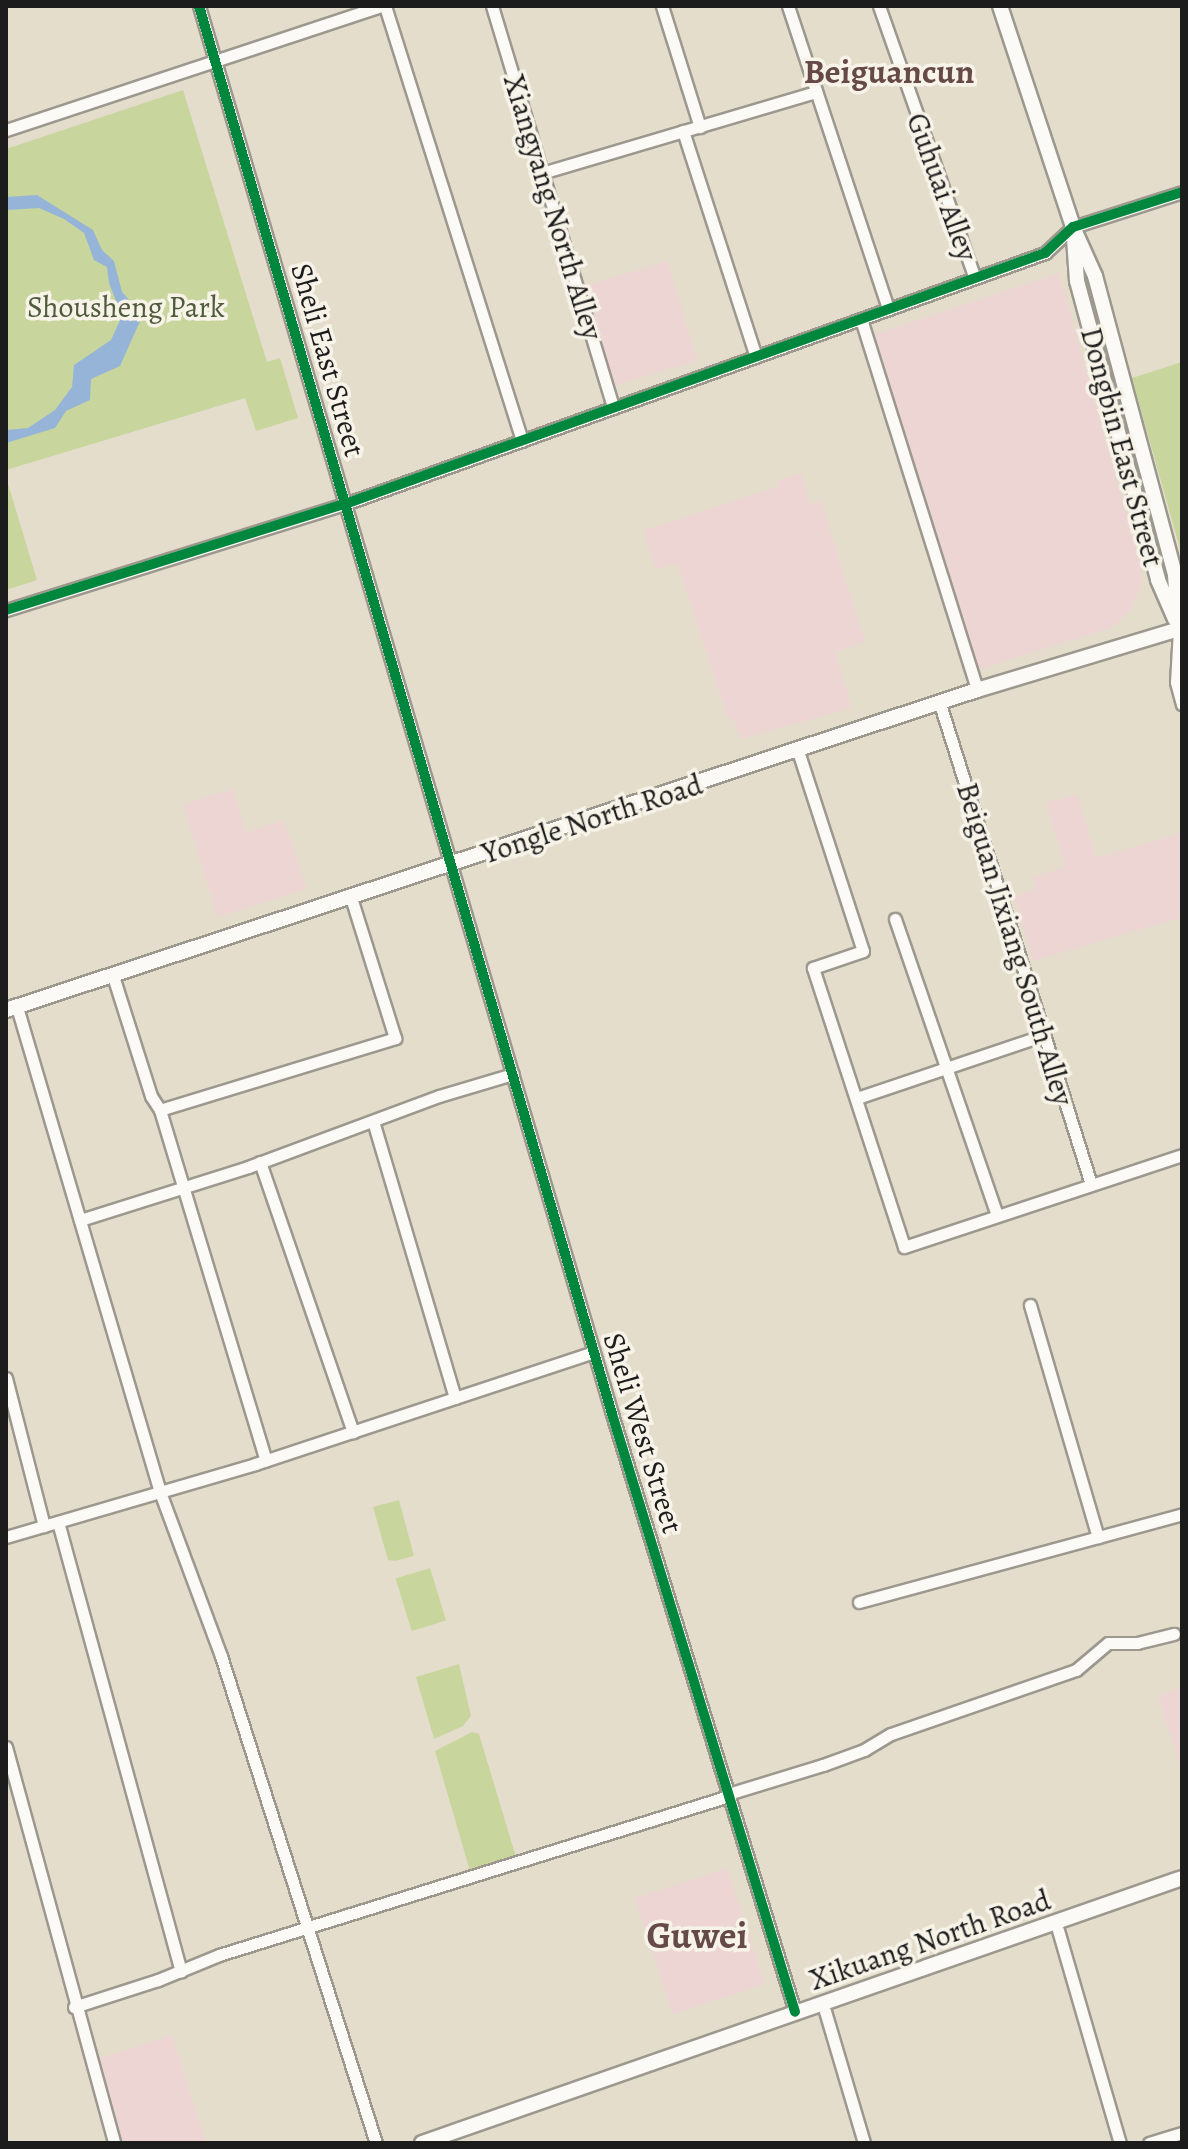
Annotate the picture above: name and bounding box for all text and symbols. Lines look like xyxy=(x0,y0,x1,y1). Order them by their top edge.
district label: Beiguancun xyxy=(804,52,974,92)
street label: Xiangyang North Alley xyxy=(496,70,610,344)
street label: Guhuai Alley xyxy=(899,108,985,266)
street label: Sheli East Street xyxy=(283,259,373,461)
park label: Shousheng Park xyxy=(27,289,225,325)
street label: Dongbin East Street xyxy=(1073,323,1171,571)
street label: Yongle North Road xyxy=(477,766,707,872)
street label: Beiguan Jixiang South Alley xyxy=(949,778,1081,1110)
street label: Sheli West Street xyxy=(595,1328,691,1538)
street label: Xikuang North Road xyxy=(805,1882,1055,1998)
district label: Guwei xyxy=(646,1913,748,1959)

